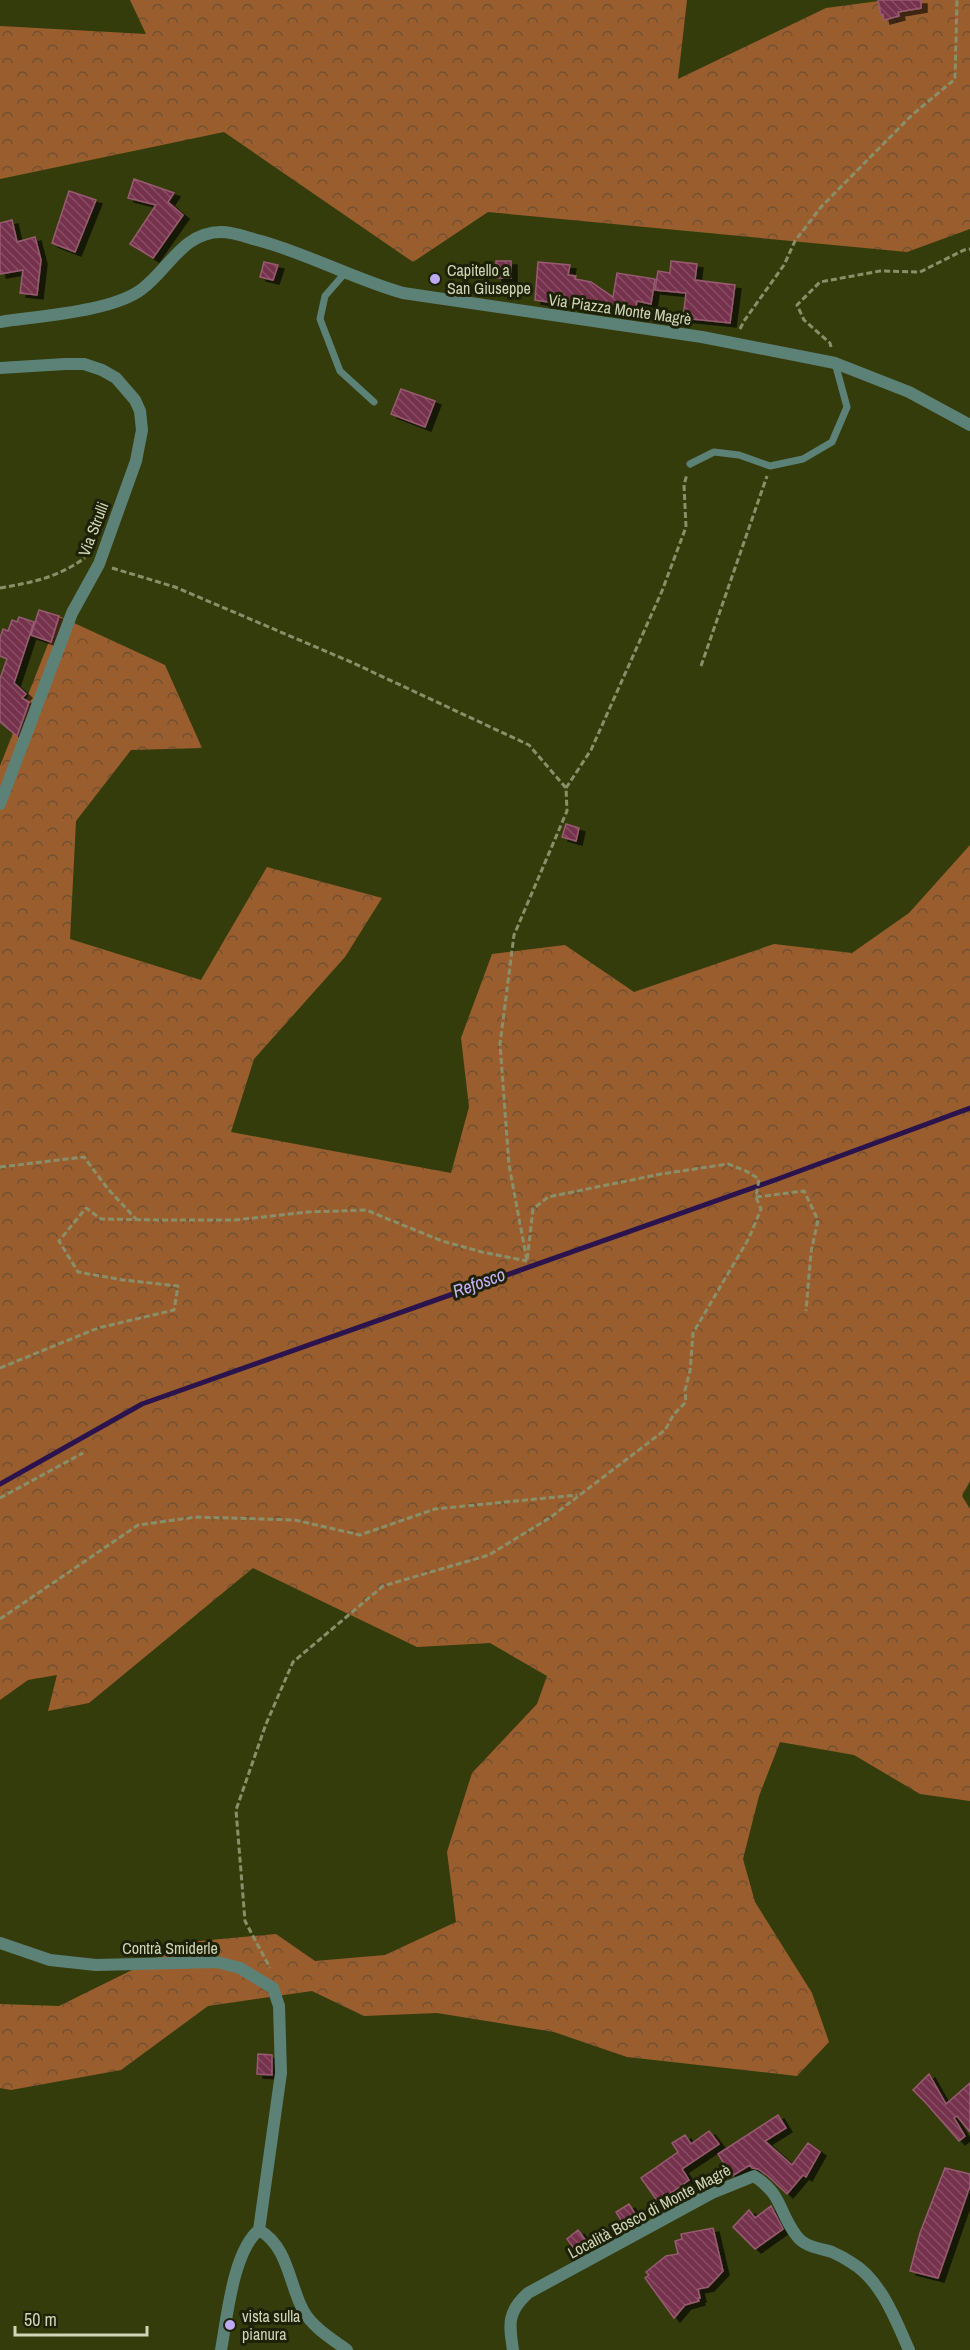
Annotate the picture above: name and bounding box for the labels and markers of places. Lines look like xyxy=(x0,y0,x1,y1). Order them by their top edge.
place label: Capitello a San Giuseppe xyxy=(447,259,531,299)
marker: Capitello a San Giuseppe xyxy=(428,272,442,286)
place label: vista sulla pianura xyxy=(242,2305,301,2345)
marker: vista sulla pianura xyxy=(223,2318,237,2332)

